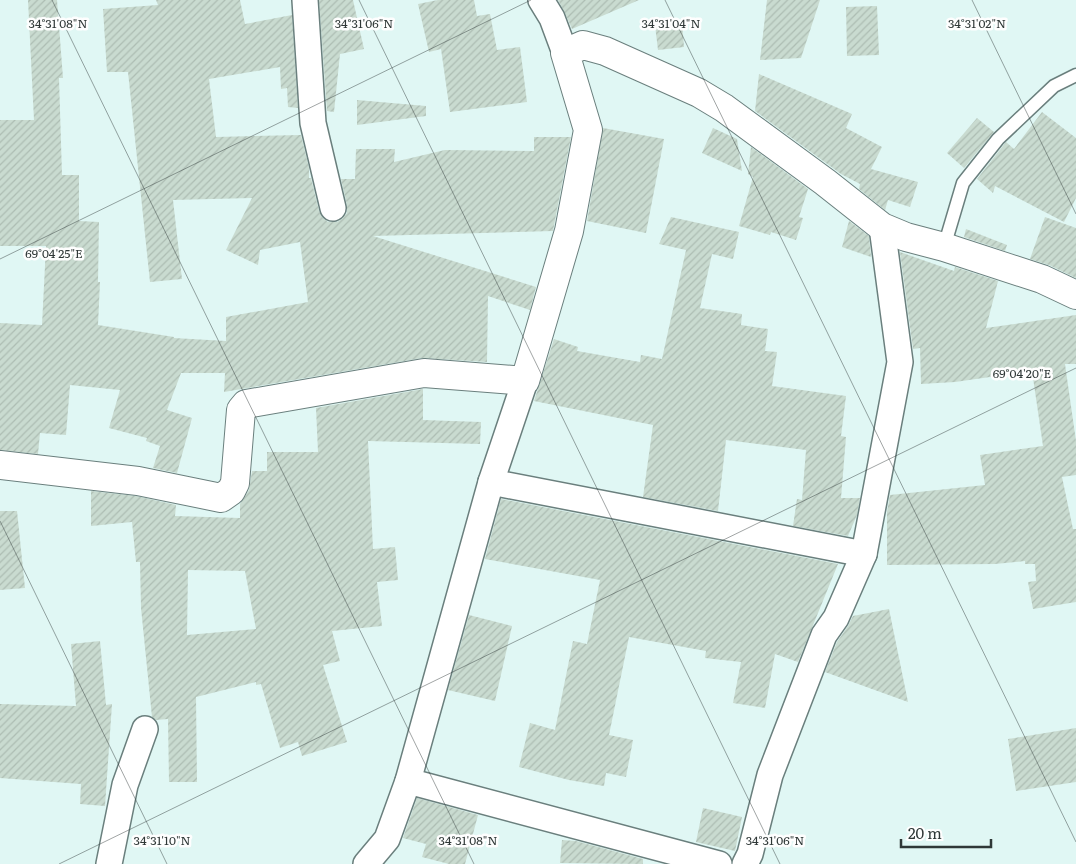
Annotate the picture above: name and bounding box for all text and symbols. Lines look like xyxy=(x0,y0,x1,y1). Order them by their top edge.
text: 34°31'08"N xyxy=(29,14,87,32)
text: 34°31'06"N xyxy=(335,14,393,32)
text: 34°31'04"N xyxy=(642,14,700,32)
text: 34°31'02"N xyxy=(948,14,1006,32)
text: 69°04'25"E xyxy=(25,244,83,262)
text: 69°04'20"E xyxy=(993,364,1052,382)
scale bar xyxy=(901,816,991,848)
text: 20 m xyxy=(908,821,942,844)
text: 34°31'10"N xyxy=(133,831,191,849)
text: 34°31'08"N xyxy=(439,831,497,849)
text: 34°31'06"N xyxy=(746,831,804,849)

